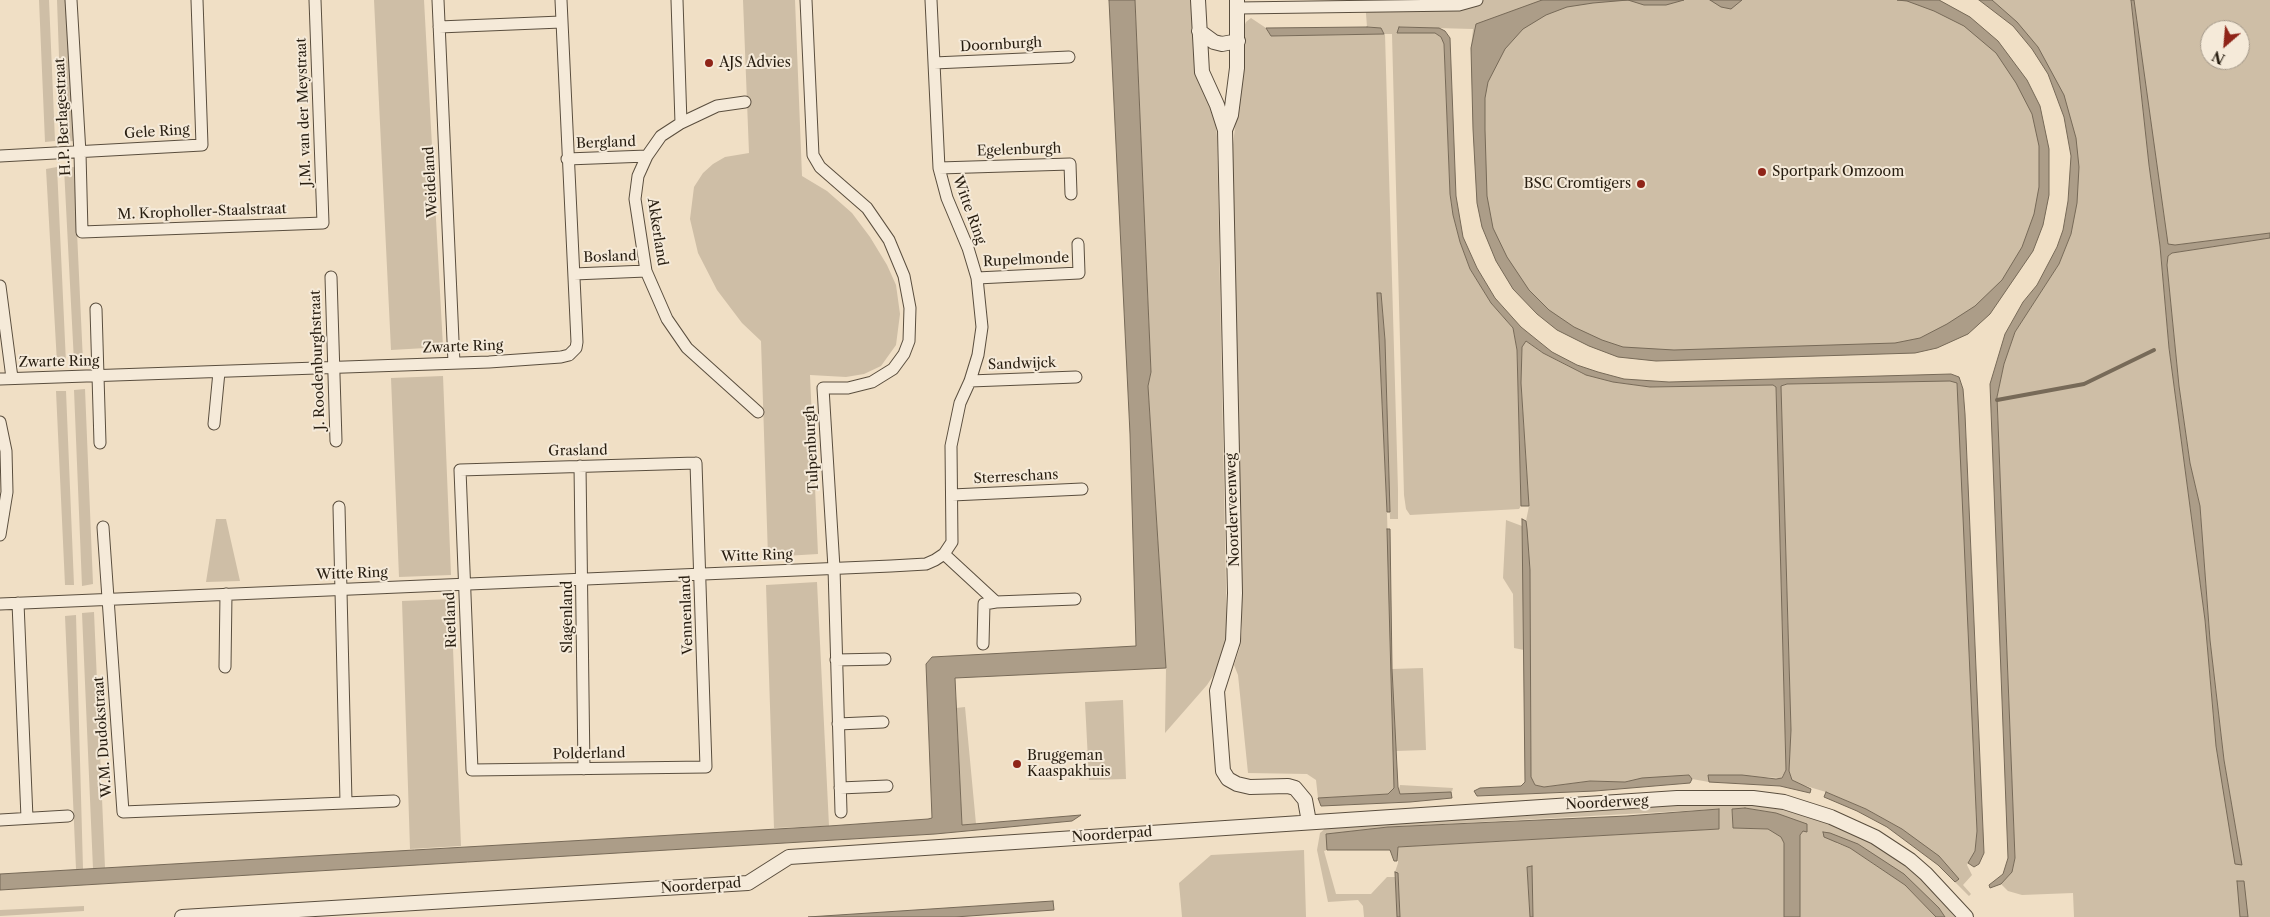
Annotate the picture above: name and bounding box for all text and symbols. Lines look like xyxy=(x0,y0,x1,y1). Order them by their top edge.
north arrow xyxy=(2200,20,2250,70)
street label: Doornburgh xyxy=(960,34,1042,56)
street label: J.M. van der Meystraat xyxy=(293,37,315,187)
text: N xyxy=(2209,47,2228,68)
place label: AJS Advies xyxy=(719,55,791,71)
marker: AJS Advies xyxy=(703,57,715,69)
street label: H.P. Berlagestraat xyxy=(52,58,74,176)
street label: Gele Ring xyxy=(124,121,190,143)
street label: Bergland xyxy=(576,134,636,152)
street label: Egelenburgh xyxy=(976,140,1062,160)
street label: Weideland xyxy=(421,146,441,218)
place label: Sportpark Omzoom xyxy=(1772,164,1904,180)
marker: Sportpark Omzoom xyxy=(1756,166,1768,178)
street label: Witte Ring xyxy=(949,173,989,247)
place label: BSC Cromtigers xyxy=(1524,176,1631,192)
marker: BSC Cromtigers xyxy=(1635,178,1647,190)
street label: Akkerland xyxy=(643,197,671,267)
street label: M. Kropholler-Staalstraat xyxy=(117,201,287,223)
street label: Bosland xyxy=(583,248,637,266)
street label: Rupelmonde xyxy=(983,249,1069,271)
street label: J. Roodenburghstraat xyxy=(307,290,329,430)
street label: Zwarte Ring xyxy=(422,337,504,357)
street label: Zwarte Ring xyxy=(19,353,99,371)
street label: Sandwijck xyxy=(988,354,1056,374)
street label: Tulpenburgh xyxy=(801,405,823,493)
street label: Grasland xyxy=(548,442,608,460)
street label: Noorderveenweg xyxy=(1223,453,1243,567)
street label: Sterreschans xyxy=(973,466,1059,488)
street label: Witte Ring xyxy=(721,546,793,566)
street label: Witte Ring xyxy=(316,564,388,584)
street label: Vennenland xyxy=(677,575,697,655)
street label: Slagenland xyxy=(560,581,576,653)
street label: Rietland xyxy=(442,592,460,648)
street label: W.M. Dudokstraat xyxy=(90,676,116,798)
street label: Polderland xyxy=(552,745,626,763)
place label: Bruggeman Kaaspakhuis xyxy=(1027,748,1111,780)
marker: Bruggeman Kaaspakhuis xyxy=(1011,758,1023,770)
street label: Noorderweg xyxy=(1565,792,1649,814)
street label: Noorderpad xyxy=(1071,824,1153,846)
street label: Noorderpad xyxy=(660,875,742,897)

